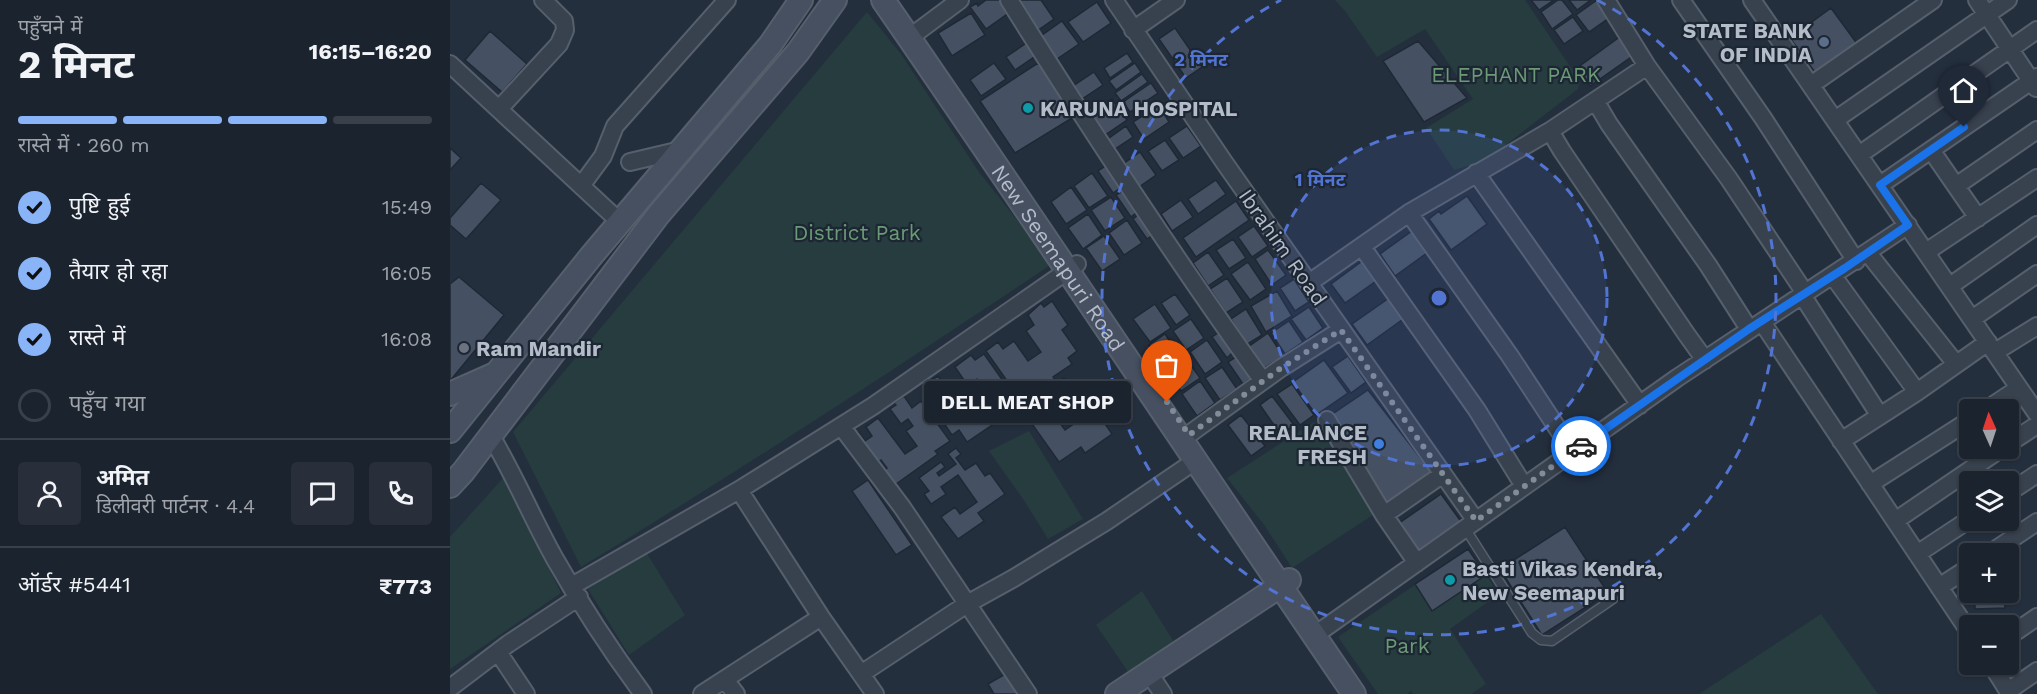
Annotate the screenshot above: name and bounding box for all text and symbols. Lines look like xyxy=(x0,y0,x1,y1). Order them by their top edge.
text: पहुँचने में xyxy=(18,15,83,39)
place label: STATE BANK OF INDIA xyxy=(1683,18,1813,67)
marker: STATE BANK OF INDIA xyxy=(1817,35,1831,49)
text: 16:15–16:20 xyxy=(309,39,432,64)
text: 2 मिनट xyxy=(18,42,134,87)
text: 2 मिनट xyxy=(1174,49,1228,70)
park label: ELEPHANT PARK xyxy=(1431,62,1601,87)
pin xyxy=(1938,65,1989,127)
icon: home xyxy=(1947,74,1980,107)
place label: KARUNA HOSPITAL xyxy=(1040,96,1238,121)
marker: KARUNA HOSPITAL xyxy=(1021,101,1035,115)
text: रास्ते में · 260 m xyxy=(18,133,150,157)
street label: New Seemapuri Road xyxy=(987,160,1131,356)
text: 1 मिनट xyxy=(1295,169,1346,190)
street label: Ibrahim Road xyxy=(1234,184,1332,310)
icon: check xyxy=(18,191,51,224)
text: पुष्टि हुई xyxy=(69,193,130,218)
text: 15:49 xyxy=(382,195,432,219)
park label: District Park xyxy=(793,220,921,245)
icon: check xyxy=(18,257,51,290)
text: तैयार हो रहा xyxy=(69,259,168,284)
text: 16:05 xyxy=(382,261,432,285)
centre of rings xyxy=(1429,288,1449,308)
icon: check xyxy=(18,323,51,356)
text: रास्ते में xyxy=(69,325,125,350)
text: 16:08 xyxy=(381,327,432,351)
place label: Ram Mandir xyxy=(476,336,601,361)
pin xyxy=(1141,340,1192,402)
marker: Ram Mandir xyxy=(457,341,471,355)
icon: bag xyxy=(1150,349,1183,382)
callout: DELL MEAT SHOP xyxy=(924,381,1131,423)
text: DELL MEAT SHOP xyxy=(941,390,1114,414)
text: पहुँच गया xyxy=(69,391,146,416)
north arrow xyxy=(1959,399,2019,459)
map controls xyxy=(1959,399,2019,675)
courier xyxy=(1551,416,1611,476)
place label: REALIANCE FRESH xyxy=(1248,420,1367,469)
icon: car xyxy=(1565,430,1598,463)
marker: REALIANCE FRESH xyxy=(1372,437,1386,451)
button: person xyxy=(18,462,81,525)
button: chat xyxy=(291,462,354,525)
button: phone xyxy=(369,462,432,525)
text: अमित xyxy=(96,465,149,490)
button: layers xyxy=(1959,471,2019,531)
text: डिलीवरी पार्टनर · 4.4 xyxy=(96,494,255,518)
button: + xyxy=(1959,543,2019,603)
place label: Basti Vikas Kendra, New Seemapuri xyxy=(1462,556,1663,605)
text: ऑर्डर #5441 xyxy=(18,572,131,597)
marker: Basti Vikas Kendra, New Seemapuri xyxy=(1443,573,1457,587)
text: ₹773 xyxy=(379,574,432,599)
button: − xyxy=(1959,615,2019,675)
park label: Park xyxy=(1384,633,1430,658)

